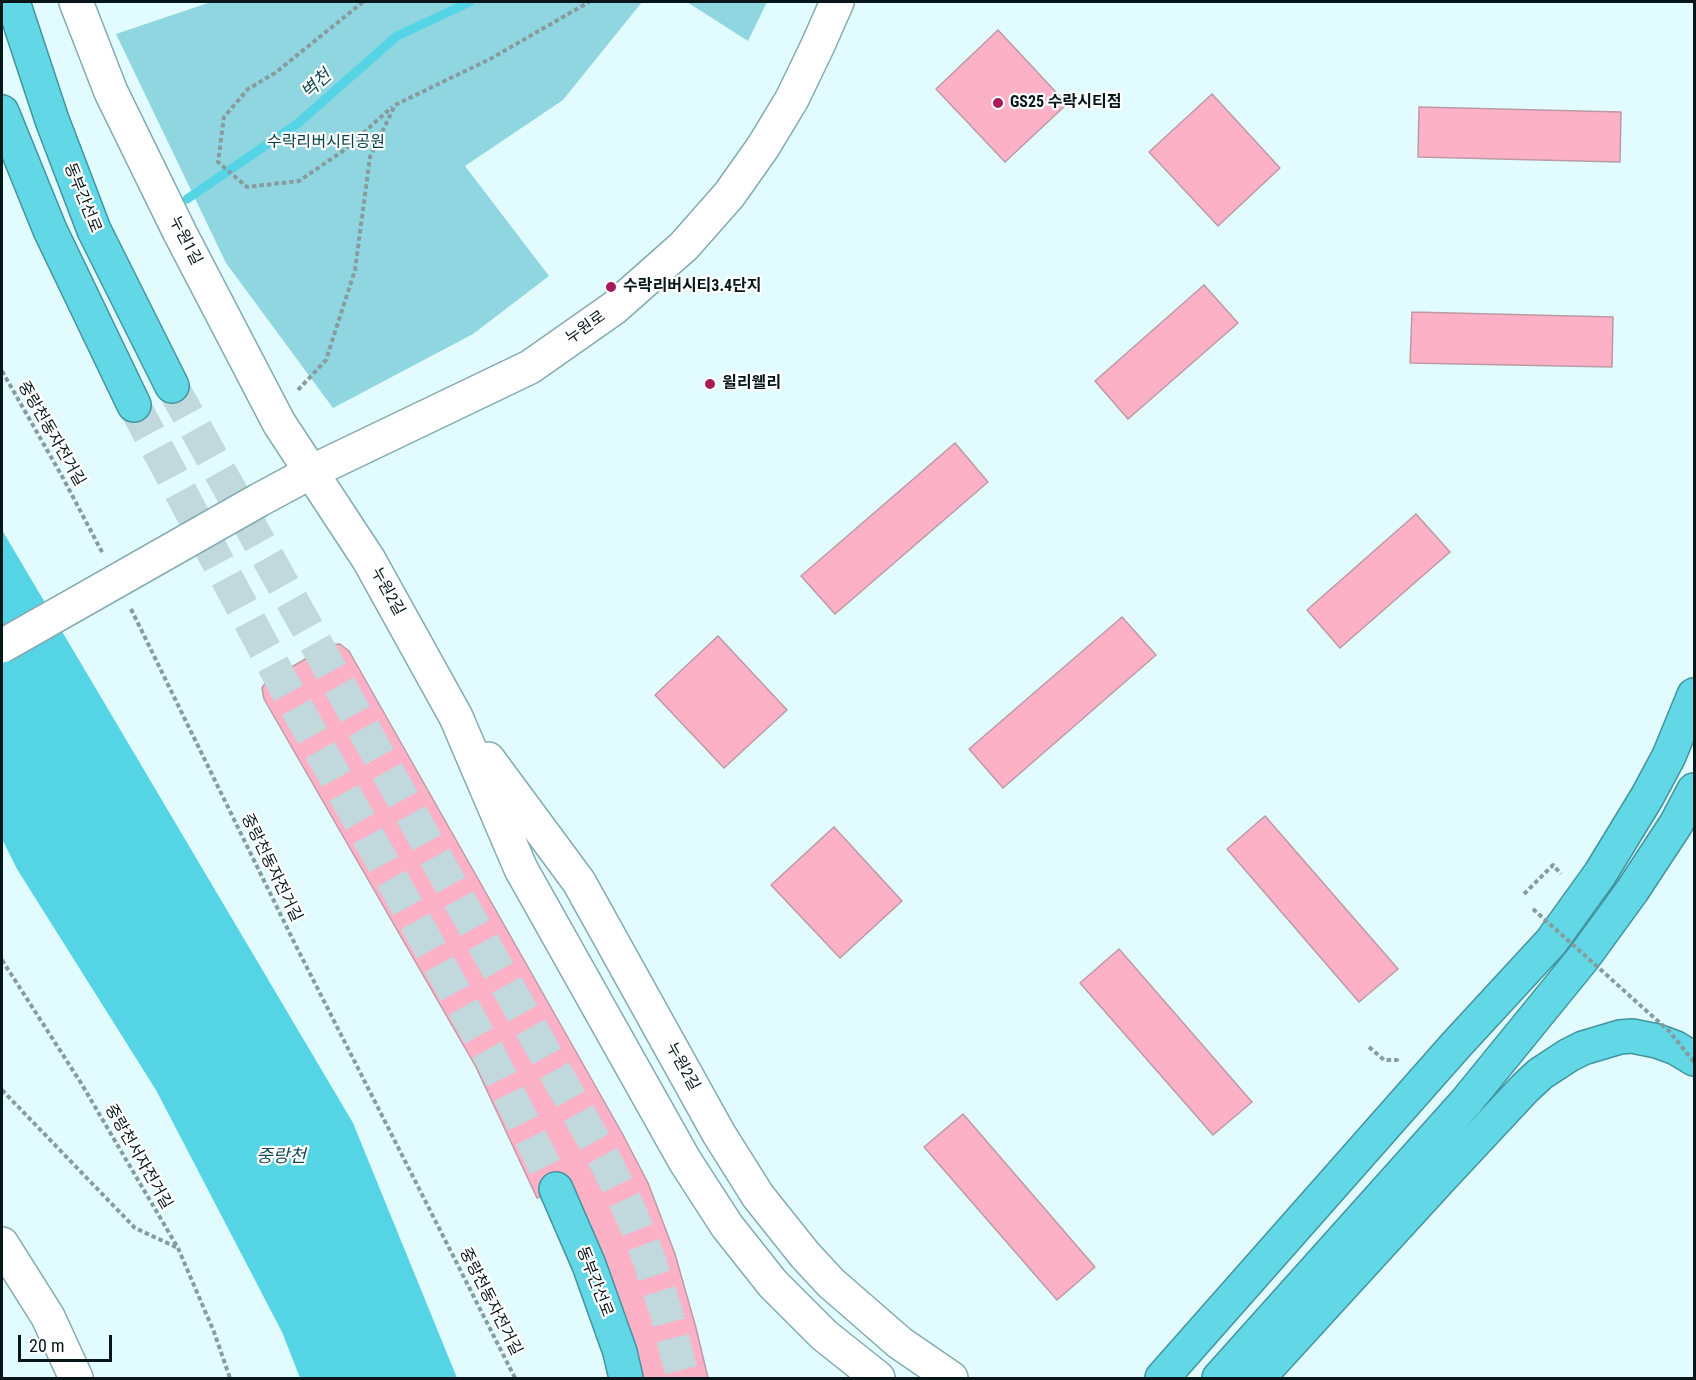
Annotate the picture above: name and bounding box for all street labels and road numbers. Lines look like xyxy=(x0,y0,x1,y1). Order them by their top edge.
street label: 동부간선로 xyxy=(59,160,105,236)
street label: 누원1길 xyxy=(165,213,205,269)
street label: 누원로 xyxy=(562,307,610,349)
street label: 중랑천동자전거길 xyxy=(13,378,89,490)
street label: 누원2길 xyxy=(366,565,408,619)
street label: 중랑천동자전거길 xyxy=(237,811,305,925)
street label: 누원2길 xyxy=(661,1040,703,1094)
street label: 중랑천서자전거길 xyxy=(100,1101,176,1213)
street label: 동부간선로 xyxy=(572,1244,616,1320)
street label: 중랑천동자전거길 xyxy=(455,1245,525,1359)

